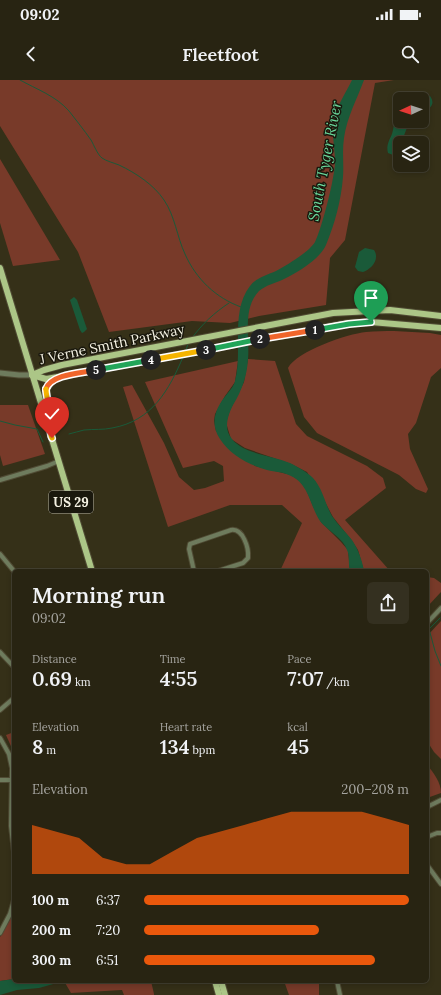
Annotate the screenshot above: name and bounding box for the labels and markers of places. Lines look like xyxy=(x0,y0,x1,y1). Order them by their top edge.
pin xyxy=(354,281,388,322)
pin: 1 xyxy=(305,320,325,340)
pin: 2 xyxy=(250,329,270,349)
pin: 3 xyxy=(196,340,216,360)
pin: 4 xyxy=(141,350,161,370)
pin: 5 xyxy=(86,360,106,380)
pin xyxy=(35,397,69,438)

